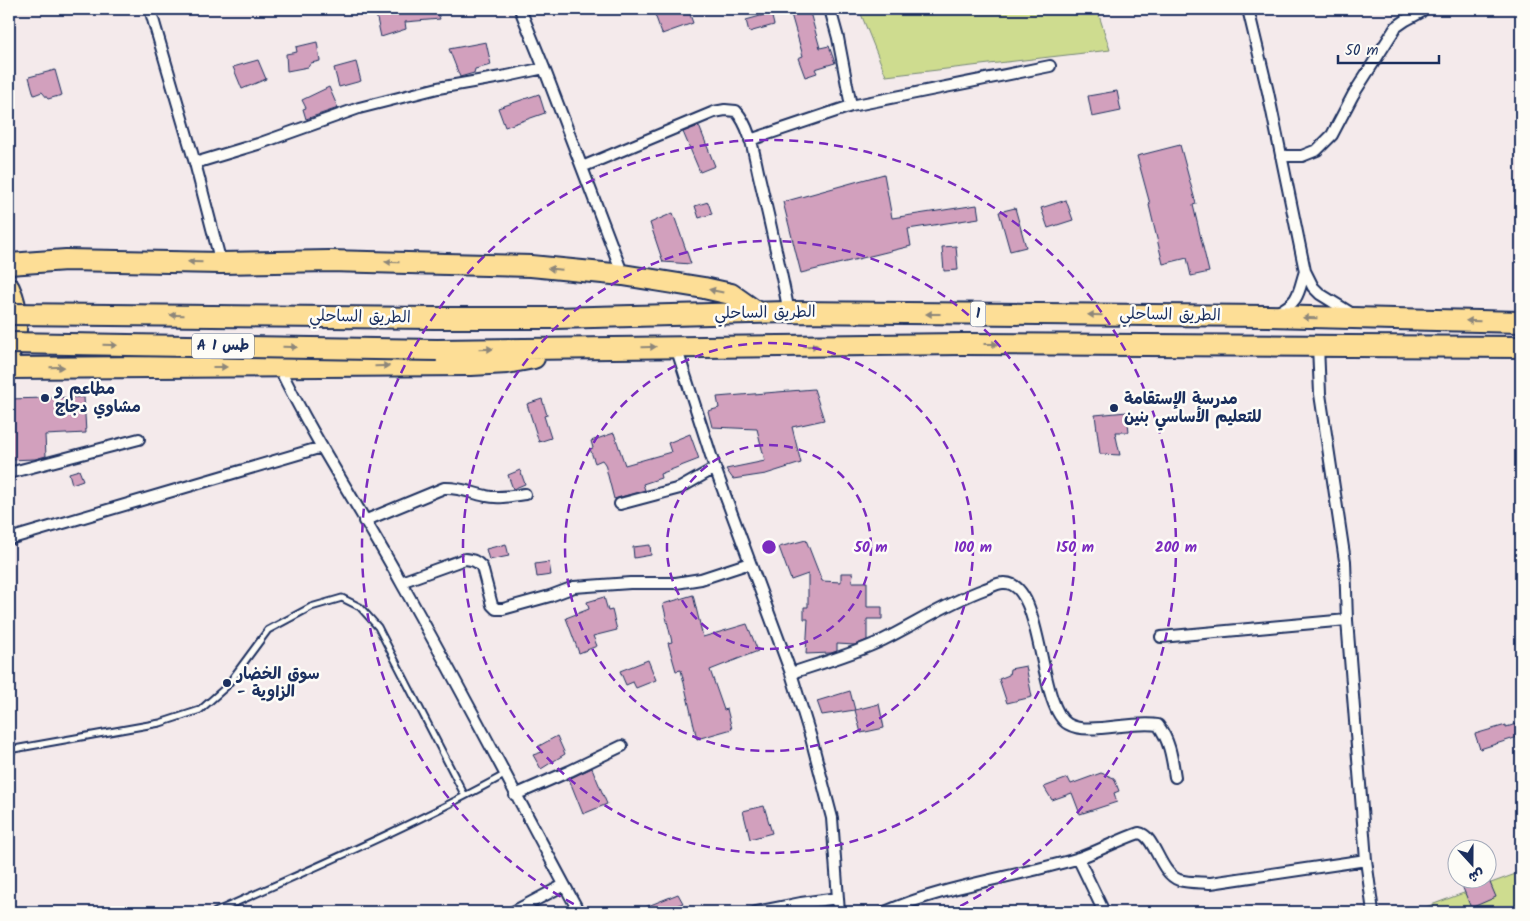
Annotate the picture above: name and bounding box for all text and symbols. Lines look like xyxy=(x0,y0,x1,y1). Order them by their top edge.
scale bar xyxy=(1338,32,1439,64)
text: 50 m xyxy=(1345,39,1379,63)
one-way arrow xyxy=(187,258,203,266)
one-way arrow xyxy=(384,258,400,266)
one-way arrow xyxy=(546,264,562,272)
one-way arrow xyxy=(707,286,723,294)
street label: الطريق الساحلي xyxy=(714,300,816,327)
road number: 1 xyxy=(970,302,986,326)
street label: الطريق الساحلي xyxy=(1119,302,1221,329)
street label: الطريق الساحلي xyxy=(309,304,411,331)
one-way arrow xyxy=(924,310,940,318)
one-way arrow xyxy=(1087,310,1103,318)
one-way arrow xyxy=(168,311,184,319)
one-way arrow xyxy=(1302,313,1318,321)
one-way arrow xyxy=(1464,317,1480,325)
road number: A 1 طس xyxy=(192,334,254,358)
one-way arrow xyxy=(983,340,999,348)
one-way arrow xyxy=(102,341,118,349)
one-way arrow xyxy=(803,342,819,350)
one-way arrow xyxy=(282,343,298,351)
one-way arrow xyxy=(641,343,657,351)
one-way arrow xyxy=(478,345,494,353)
one-way arrow xyxy=(375,362,391,370)
one-way arrow xyxy=(50,363,66,371)
one-way arrow xyxy=(212,363,228,371)
place label: مطاعم و مشاوي دجاج xyxy=(54,377,141,420)
place label: مدرسة اﻹستقامة للتعليم اﻷساسي بنين xyxy=(1124,387,1262,431)
marker: مطاعم و مشاوي دجاج xyxy=(39,392,51,404)
marker: مدرسة اﻹستقامة للتعليم اﻷساسي بنين xyxy=(1108,402,1120,414)
text: 50 m xyxy=(853,536,888,560)
text: 100 m xyxy=(954,536,992,560)
text: 150 m xyxy=(1056,536,1094,560)
text: 200 m xyxy=(1155,536,1197,560)
centre of rings xyxy=(760,538,778,556)
place label: سوق الخضار - الزاوية xyxy=(235,662,320,705)
marker: سوق الخضار - الزاوية xyxy=(221,677,233,689)
north arrow xyxy=(1448,838,1498,888)
text: ش xyxy=(1465,862,1487,888)

